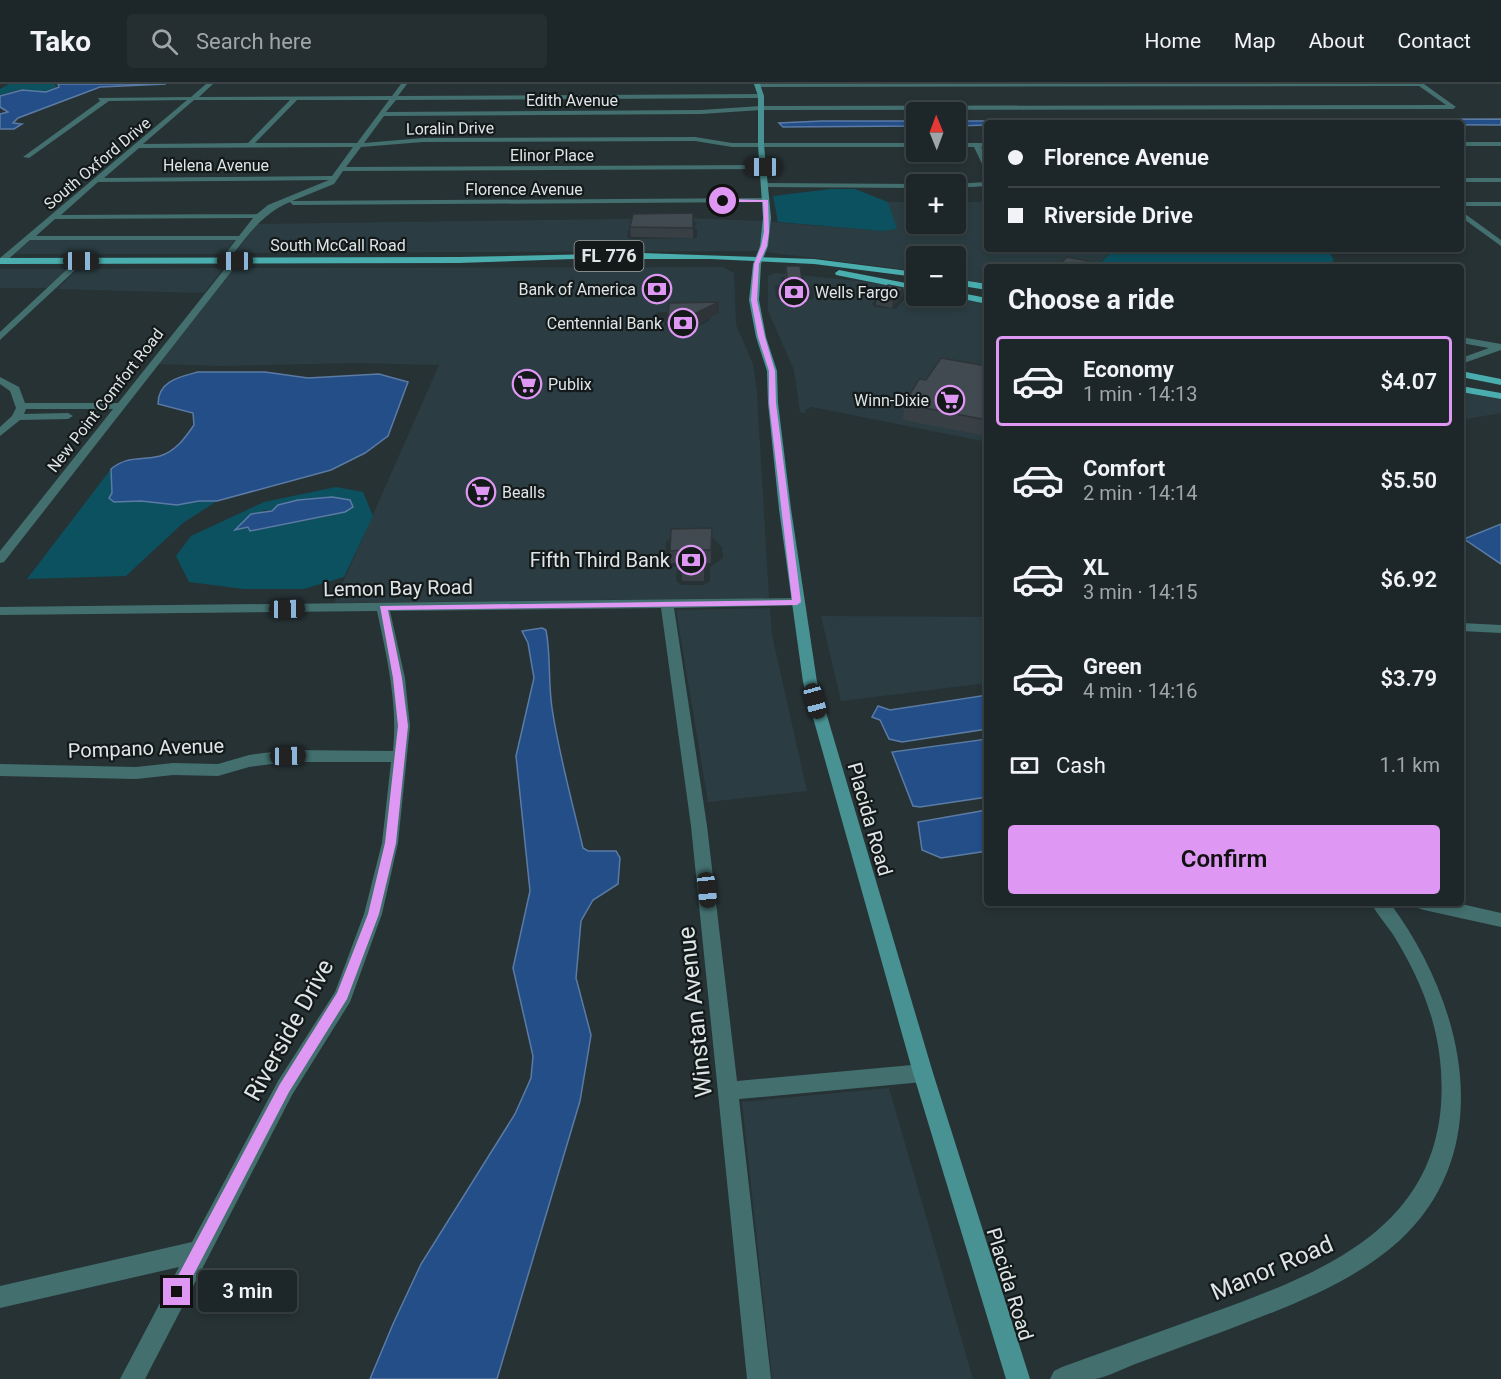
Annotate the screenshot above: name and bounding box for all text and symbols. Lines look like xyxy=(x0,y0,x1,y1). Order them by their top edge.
search box xyxy=(127,14,547,68)
text: Tako xyxy=(30,25,91,58)
icon: search xyxy=(148,25,181,58)
text: Search here xyxy=(196,29,312,54)
text: Home xyxy=(1145,29,1201,53)
text: Map xyxy=(1234,29,1276,53)
text: About xyxy=(1309,29,1365,53)
text: Contact xyxy=(1398,29,1471,53)
street label: Edith Avenue xyxy=(526,91,618,110)
north arrow xyxy=(906,102,966,162)
map controls xyxy=(906,102,966,306)
street label: South Oxford Drive xyxy=(40,113,154,214)
street label: Loralin Drive xyxy=(406,118,494,139)
text: Florence Avenue xyxy=(1044,145,1209,170)
street label: Elinor Place xyxy=(510,146,594,165)
street label: Helena Avenue xyxy=(163,156,269,175)
car xyxy=(745,158,781,176)
button: + xyxy=(906,174,966,234)
street label: Florence Avenue xyxy=(465,180,583,199)
route start xyxy=(709,187,736,214)
text: Riverside Drive xyxy=(1044,203,1193,228)
street label: South McCall Road xyxy=(270,236,406,255)
road number: FL 776 xyxy=(574,241,644,271)
button: − xyxy=(906,246,966,306)
car xyxy=(63,252,99,270)
car xyxy=(217,252,253,270)
bank icon: Bank of America xyxy=(641,273,673,305)
bank icon: Wells Fargo xyxy=(778,276,810,308)
place label: Bank of America xyxy=(518,280,636,299)
place label: Wells Fargo xyxy=(815,283,898,302)
text: Choose a ride xyxy=(1008,284,1174,316)
bank icon: Centennial Bank xyxy=(667,307,699,339)
place label: Centennial Bank xyxy=(547,314,663,333)
street label: New Point Comfort Road xyxy=(43,325,167,476)
icon: car xyxy=(1011,354,1065,408)
text: Economy xyxy=(1083,357,1174,382)
supermarket icon: Publix xyxy=(511,368,543,400)
text: $4.07 xyxy=(1380,369,1437,394)
place label: Publix xyxy=(548,375,592,394)
text: 1 min · 14:13 xyxy=(1083,382,1198,406)
supermarket icon: Winn-Dixie xyxy=(934,384,966,416)
place label: Winn-Dixie xyxy=(854,391,929,410)
icon: car xyxy=(1011,453,1065,507)
text: Comfort xyxy=(1083,456,1165,481)
text: $5.50 xyxy=(1380,468,1437,493)
supermarket icon: Bealls xyxy=(465,476,497,508)
text: 2 min · 14:14 xyxy=(1083,481,1198,505)
place label: Bealls xyxy=(502,483,545,502)
bank icon: Fifth Third Bank xyxy=(675,544,707,576)
place label: Fifth Third Bank xyxy=(530,548,671,572)
icon: car xyxy=(1011,552,1065,606)
text: XL xyxy=(1083,555,1109,580)
text: $6.92 xyxy=(1380,567,1437,592)
street label: Lemon Bay Road xyxy=(323,575,473,601)
text: 3 min · 14:15 xyxy=(1083,580,1198,604)
car xyxy=(269,600,305,618)
icon: car xyxy=(1011,651,1065,705)
text: Green xyxy=(1083,654,1142,679)
text: $3.79 xyxy=(1380,666,1437,691)
text: 4 min · 14:16 xyxy=(1083,679,1198,703)
car xyxy=(802,681,828,721)
street label: Pompano Avenue xyxy=(67,733,225,763)
car xyxy=(270,747,306,765)
icon: cash xyxy=(1008,749,1041,782)
text: Cash xyxy=(1056,753,1106,778)
text: 1.1 km xyxy=(1380,753,1440,777)
street label: Placida Road xyxy=(842,760,898,878)
button: Confirm xyxy=(1008,825,1440,894)
car xyxy=(696,871,718,909)
street label: Winstan Avenue xyxy=(672,925,718,1099)
street label: Riverside Drive xyxy=(239,954,339,1106)
street label: Placida Road xyxy=(981,1225,1039,1343)
street label: Manor Road xyxy=(1207,1230,1337,1306)
callout: 3 min xyxy=(198,1271,297,1313)
route end xyxy=(163,1278,190,1305)
text: 3 min xyxy=(222,1279,273,1303)

